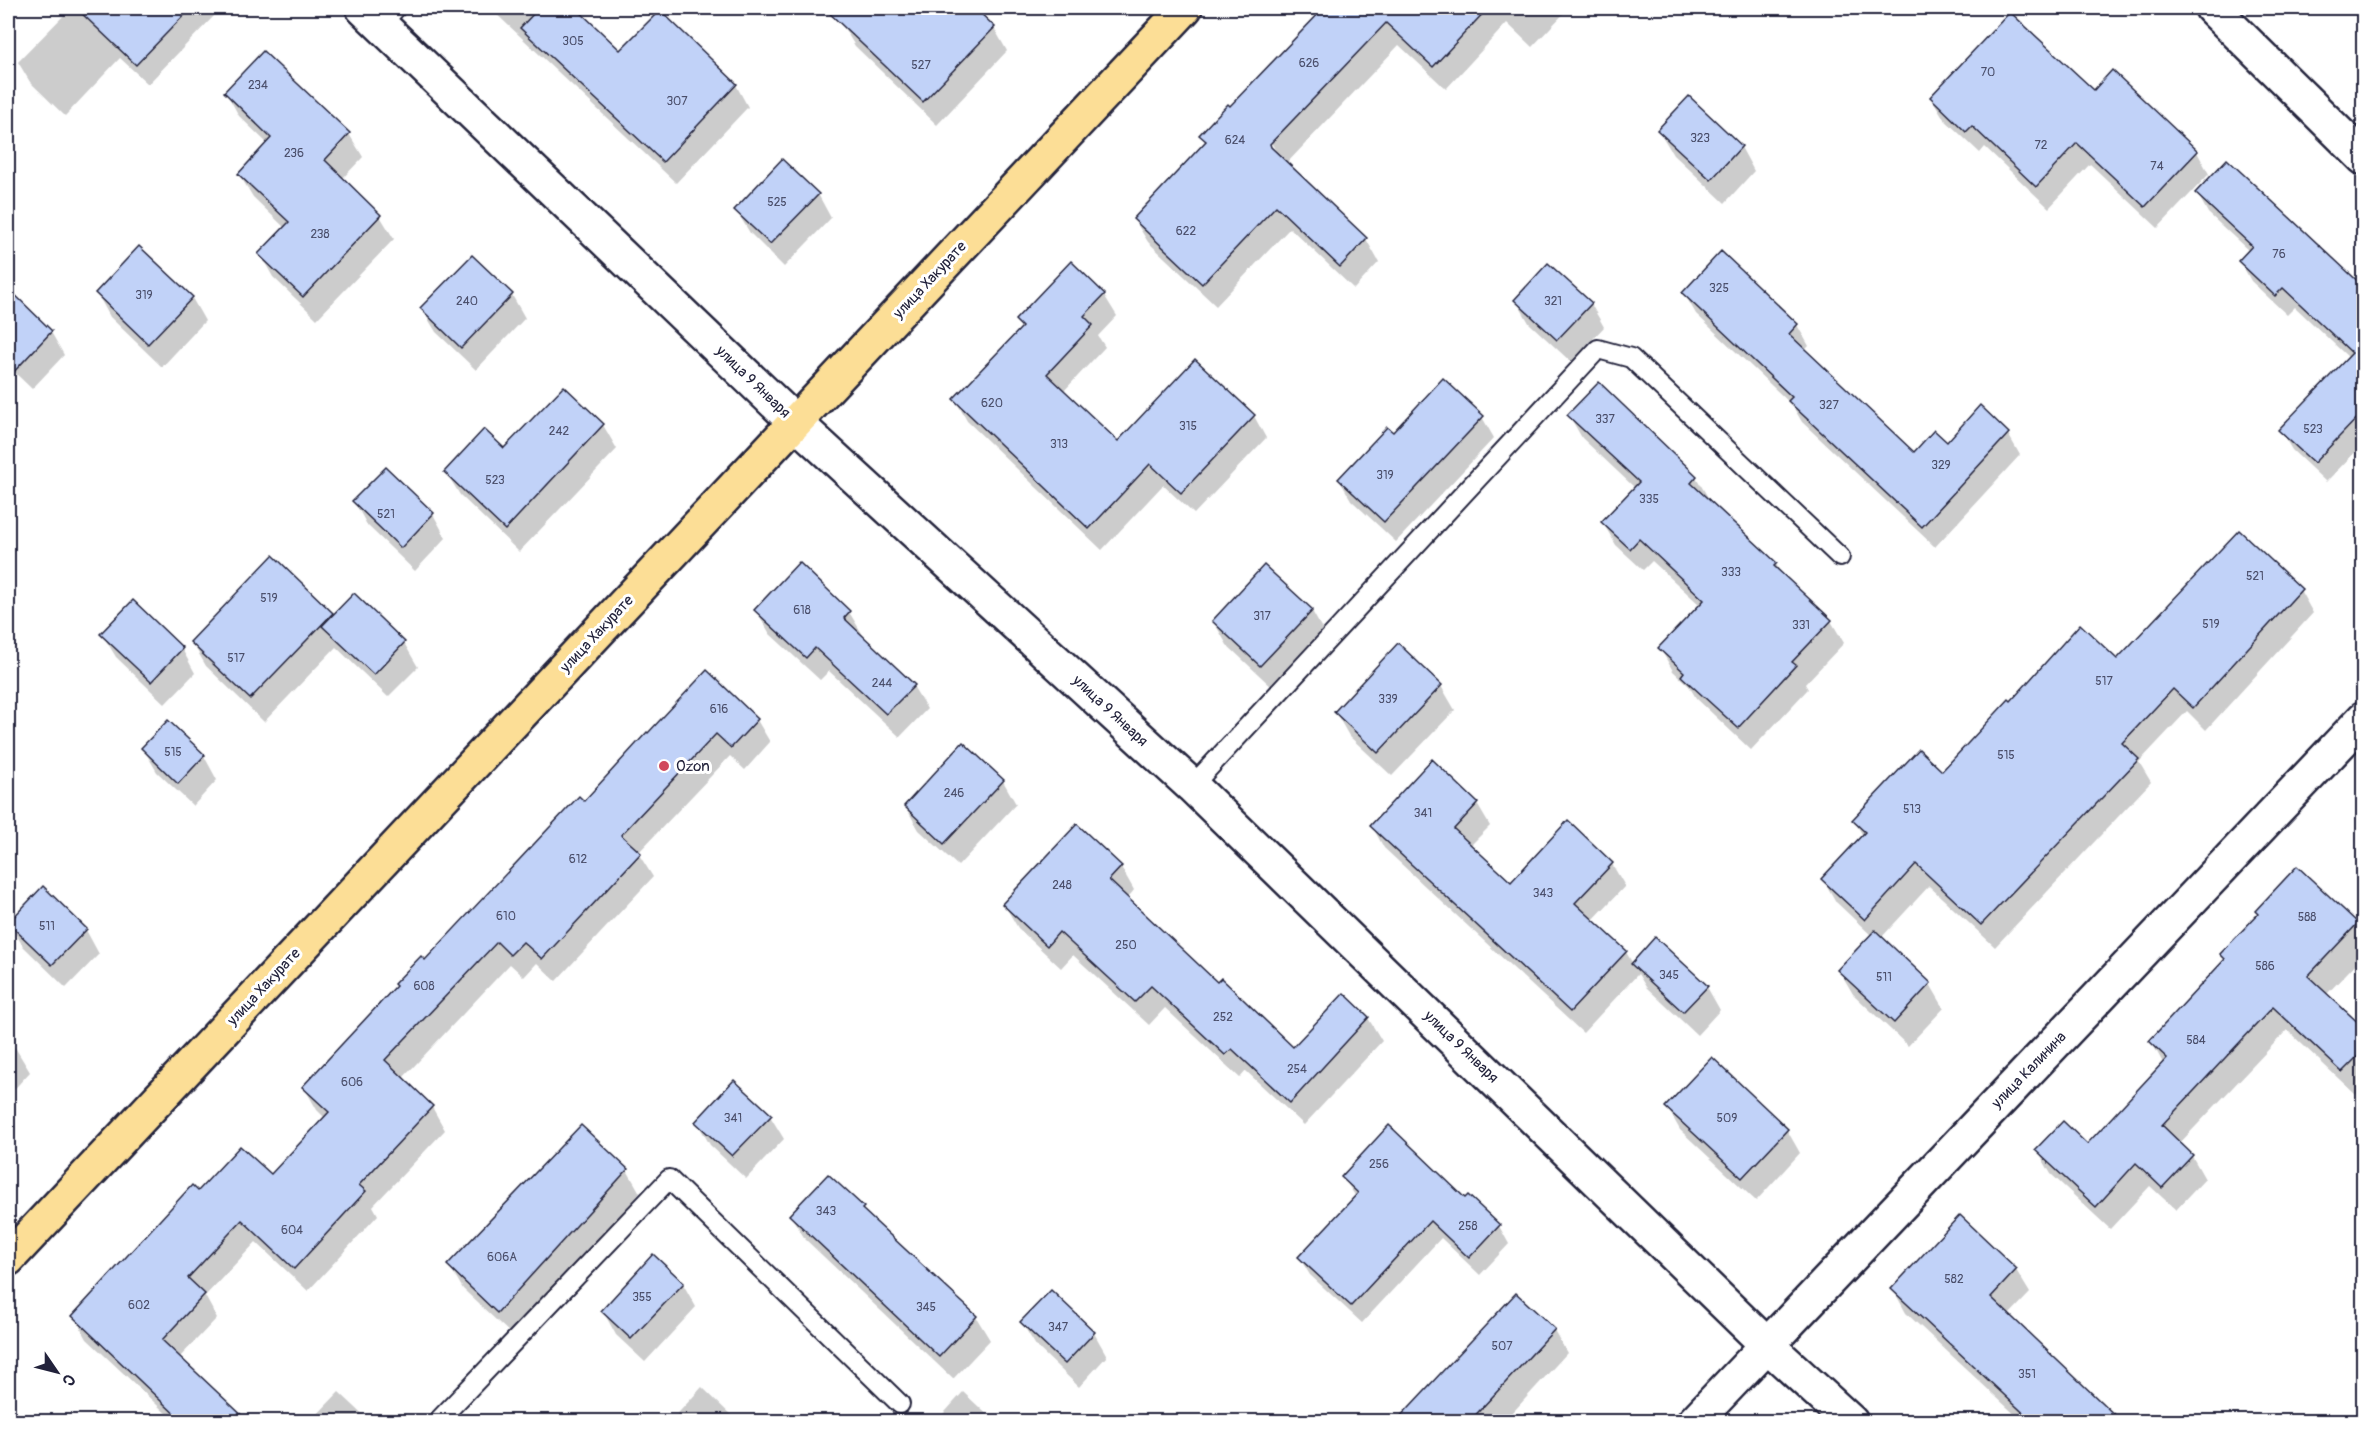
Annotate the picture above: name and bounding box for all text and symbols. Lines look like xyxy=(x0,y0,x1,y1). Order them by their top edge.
house number: 305 xyxy=(562,34,584,49)
house number: 626 xyxy=(1299,56,1319,71)
house number: 527 xyxy=(911,58,931,73)
house number: 70 xyxy=(1981,65,1995,80)
house number: 234 xyxy=(248,78,268,93)
house number: 307 xyxy=(666,94,688,109)
house number: 323 xyxy=(1690,131,1710,146)
house number: 624 xyxy=(1225,133,1245,148)
house number: 72 xyxy=(2034,138,2048,153)
house number: 236 xyxy=(284,146,304,161)
house number: 74 xyxy=(2150,159,2164,174)
house number: 525 xyxy=(767,195,787,210)
house number: 622 xyxy=(1176,224,1196,239)
house number: 238 xyxy=(310,227,330,242)
street label: улица Хакурате xyxy=(889,237,971,323)
house number: 76 xyxy=(2272,247,2286,262)
house number: 325 xyxy=(1709,281,1729,296)
house number: 319 xyxy=(135,288,153,303)
house number: 240 xyxy=(456,294,478,309)
house number: 321 xyxy=(1544,294,1562,309)
street label: улица 9 Января xyxy=(711,341,794,422)
house number: 620 xyxy=(981,396,1003,411)
house number: 327 xyxy=(1819,398,1840,413)
house number: 337 xyxy=(1595,412,1616,427)
house number: 315 xyxy=(1179,419,1197,434)
house number: 523 xyxy=(2303,422,2323,437)
house number: 242 xyxy=(549,424,569,439)
house number: 313 xyxy=(1050,437,1068,452)
house number: 329 xyxy=(1931,458,1951,473)
house number: 319 xyxy=(1376,468,1394,483)
house number: 523 xyxy=(485,473,505,488)
house number: 335 xyxy=(1639,492,1659,507)
house number: 521 xyxy=(377,507,395,522)
house number: 333 xyxy=(1721,565,1741,580)
house number: 521 xyxy=(2246,569,2264,584)
house number: 519 xyxy=(260,591,278,606)
street label: улица Хакурате xyxy=(556,591,638,677)
house number: 618 xyxy=(793,603,811,618)
house number: 317 xyxy=(1253,609,1272,624)
house number: 519 xyxy=(2202,617,2220,632)
house number: 331 xyxy=(1792,618,1810,633)
house number: 517 xyxy=(227,651,245,666)
street label: улица 9 Января xyxy=(1068,671,1152,751)
house number: 517 xyxy=(2095,674,2113,689)
house number: 244 xyxy=(872,676,892,691)
house number: 339 xyxy=(1378,692,1398,707)
house number: 616 xyxy=(710,702,728,717)
house number: 515 xyxy=(164,745,182,760)
house number: 515 xyxy=(1997,748,2015,763)
place label: Ozon xyxy=(676,757,710,776)
marker: Ozon xyxy=(657,759,671,773)
house number: 246 xyxy=(944,786,964,801)
house number: 513 xyxy=(1903,802,1921,817)
house number: 341 xyxy=(1414,806,1432,821)
house number: 612 xyxy=(569,852,587,867)
house number: 248 xyxy=(1052,878,1072,893)
house number: 343 xyxy=(1533,886,1553,901)
house number: 610 xyxy=(496,909,516,924)
house number: 588 xyxy=(2298,910,2316,925)
house number: 511 xyxy=(39,919,55,934)
house number: 250 xyxy=(1115,938,1137,953)
street label: улица Хакурате xyxy=(223,944,305,1030)
house number: 586 xyxy=(2255,959,2275,974)
house number: 345 xyxy=(1659,968,1679,983)
house number: 511 xyxy=(1876,970,1892,985)
house number: 608 xyxy=(413,979,435,994)
street label: улица 9 Января xyxy=(1419,1006,1502,1087)
house number: 252 xyxy=(1213,1010,1233,1025)
street label: улица Калинина xyxy=(1987,1028,2070,1113)
house number: 584 xyxy=(2186,1033,2206,1048)
house number: 254 xyxy=(1287,1062,1307,1077)
house number: 606 xyxy=(341,1075,363,1090)
house number: 341 xyxy=(724,1111,742,1126)
house number: 509 xyxy=(1717,1111,1737,1126)
house number: 256 xyxy=(1369,1157,1389,1172)
house number: 343 xyxy=(816,1204,836,1219)
house number: 258 xyxy=(1458,1219,1478,1234)
house number: 604 xyxy=(281,1223,303,1238)
house number: 606А xyxy=(487,1250,517,1265)
house number: 582 xyxy=(1944,1272,1964,1287)
house number: 355 xyxy=(632,1290,652,1305)
house number: 602 xyxy=(128,1298,150,1313)
house number: 345 xyxy=(916,1300,936,1315)
house number: 347 xyxy=(1048,1320,1069,1335)
house number: 507 xyxy=(1491,1339,1513,1354)
north arrow xyxy=(27,1342,87,1402)
house number: 351 xyxy=(2018,1367,2036,1382)
text: С xyxy=(57,1370,79,1390)

